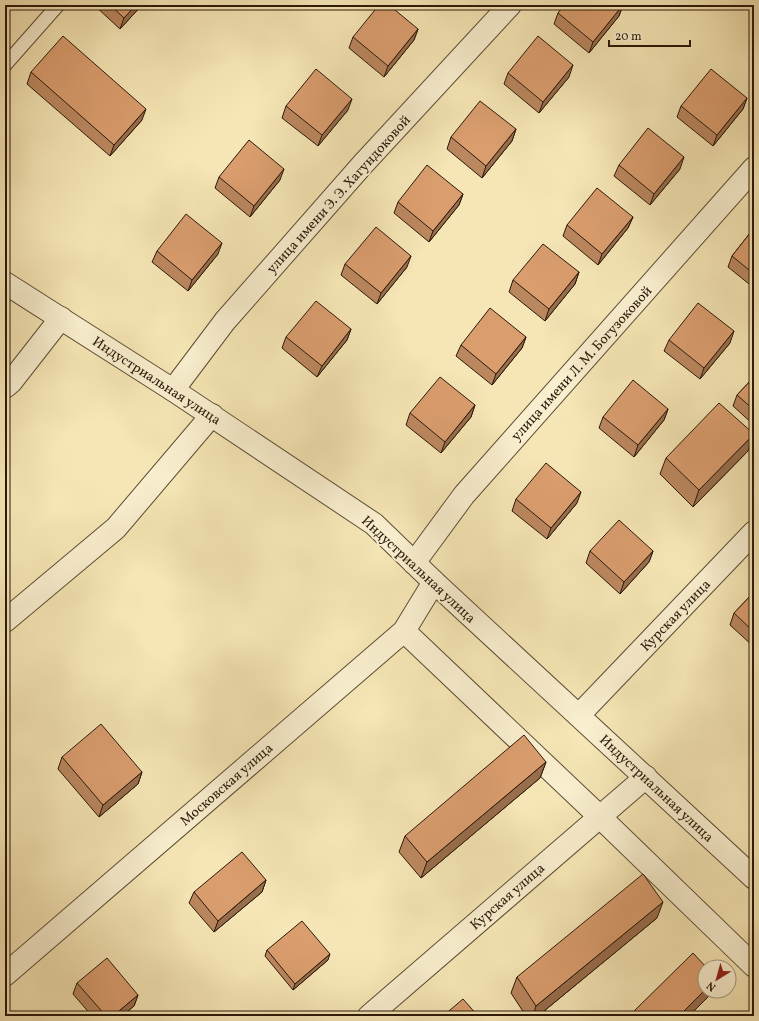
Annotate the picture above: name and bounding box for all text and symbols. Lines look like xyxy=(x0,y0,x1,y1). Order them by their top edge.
scale bar xyxy=(609,22,690,48)
text: 20 m xyxy=(615,29,642,45)
street label: улица имени Э. Э. Хагундоковой xyxy=(263,111,416,278)
street label: улица имени Л. М. Богузоковой xyxy=(507,282,657,445)
street label: Индустриальная улица xyxy=(88,333,224,430)
street label: Индустриальная улица xyxy=(357,512,479,628)
street label: Курская улица xyxy=(637,576,715,656)
street label: Индустриальная улица xyxy=(595,731,717,847)
street label: Московская улица xyxy=(176,739,278,831)
street label: Курская улица xyxy=(466,859,550,935)
north arrow xyxy=(697,959,737,999)
text: N xyxy=(704,977,720,994)

